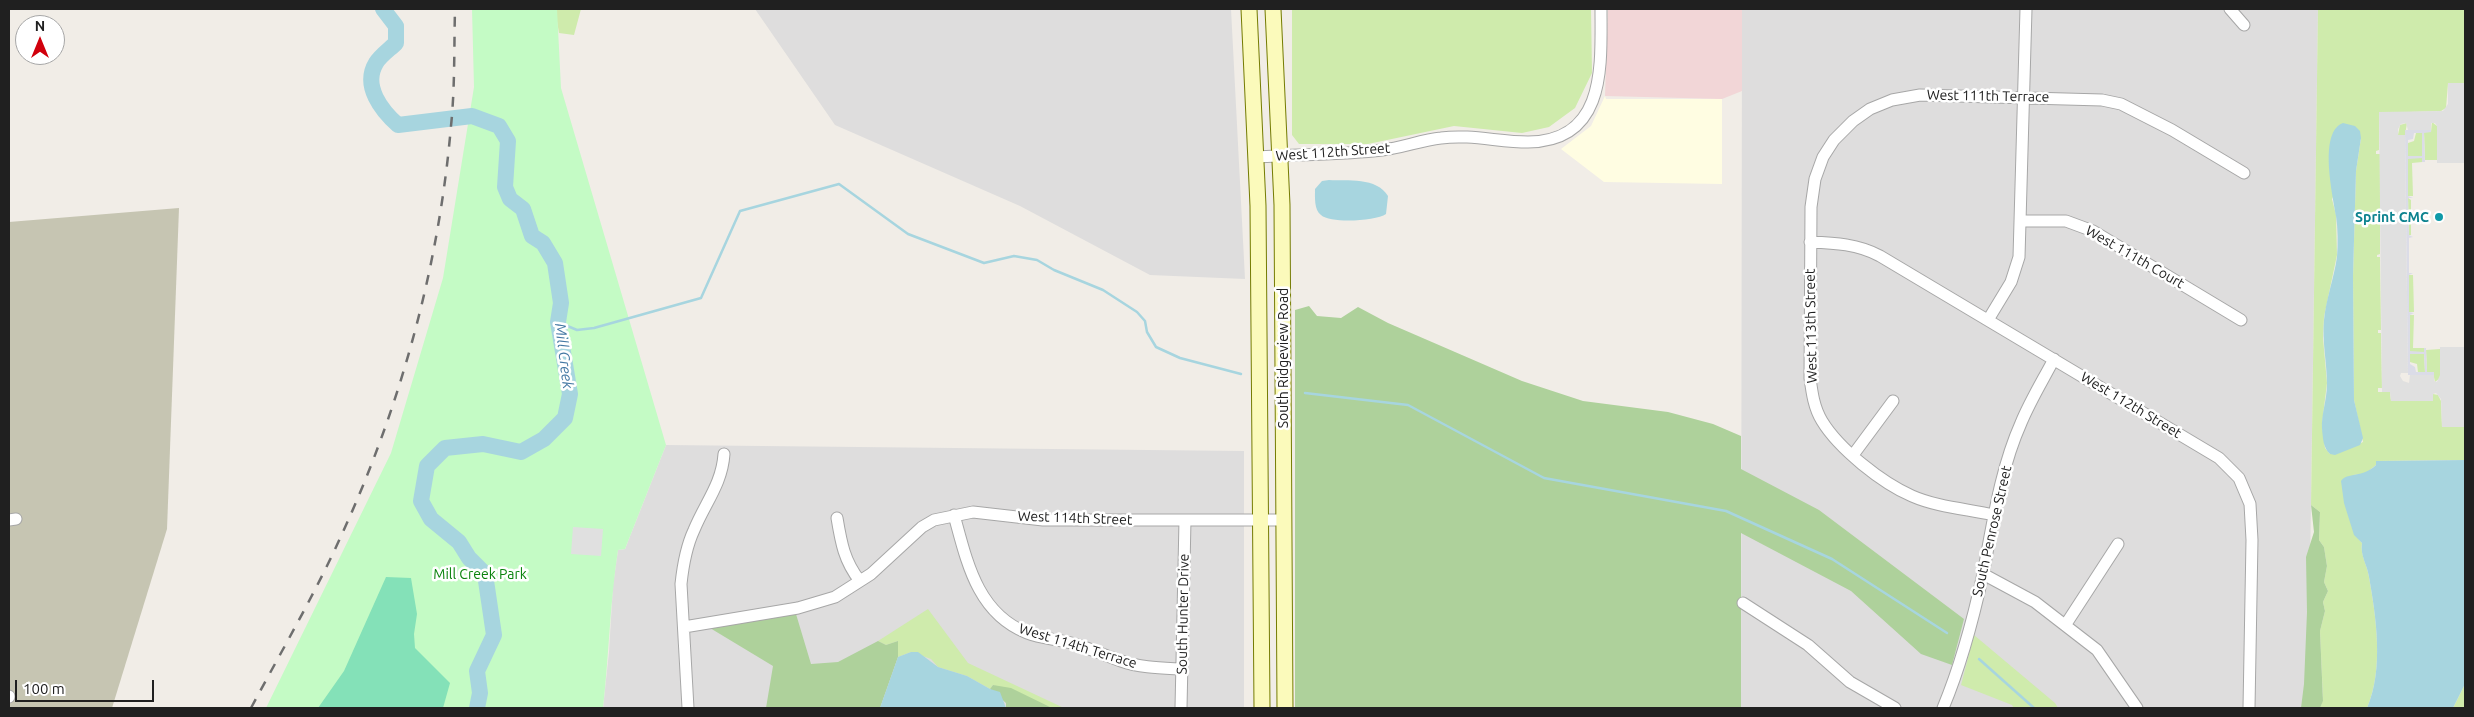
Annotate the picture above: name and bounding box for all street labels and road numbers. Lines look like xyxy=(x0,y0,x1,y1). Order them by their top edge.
street label: West 111th Terrace xyxy=(1927,87,2049,105)
street label: West 112th Street xyxy=(1275,140,1391,164)
street label: West 111th Court xyxy=(2083,222,2187,292)
street label: West 113th Street xyxy=(1802,268,1820,384)
street label: South Ridgeview Road xyxy=(1275,288,1291,428)
street label: West 112th Street xyxy=(2078,368,2184,442)
street label: South Penrose Street xyxy=(1969,464,2015,598)
street label: West 114th Street xyxy=(1017,508,1133,528)
street label: South Hunter Drive xyxy=(1174,553,1192,675)
street label: West 114th Terrace xyxy=(1017,620,1139,672)

